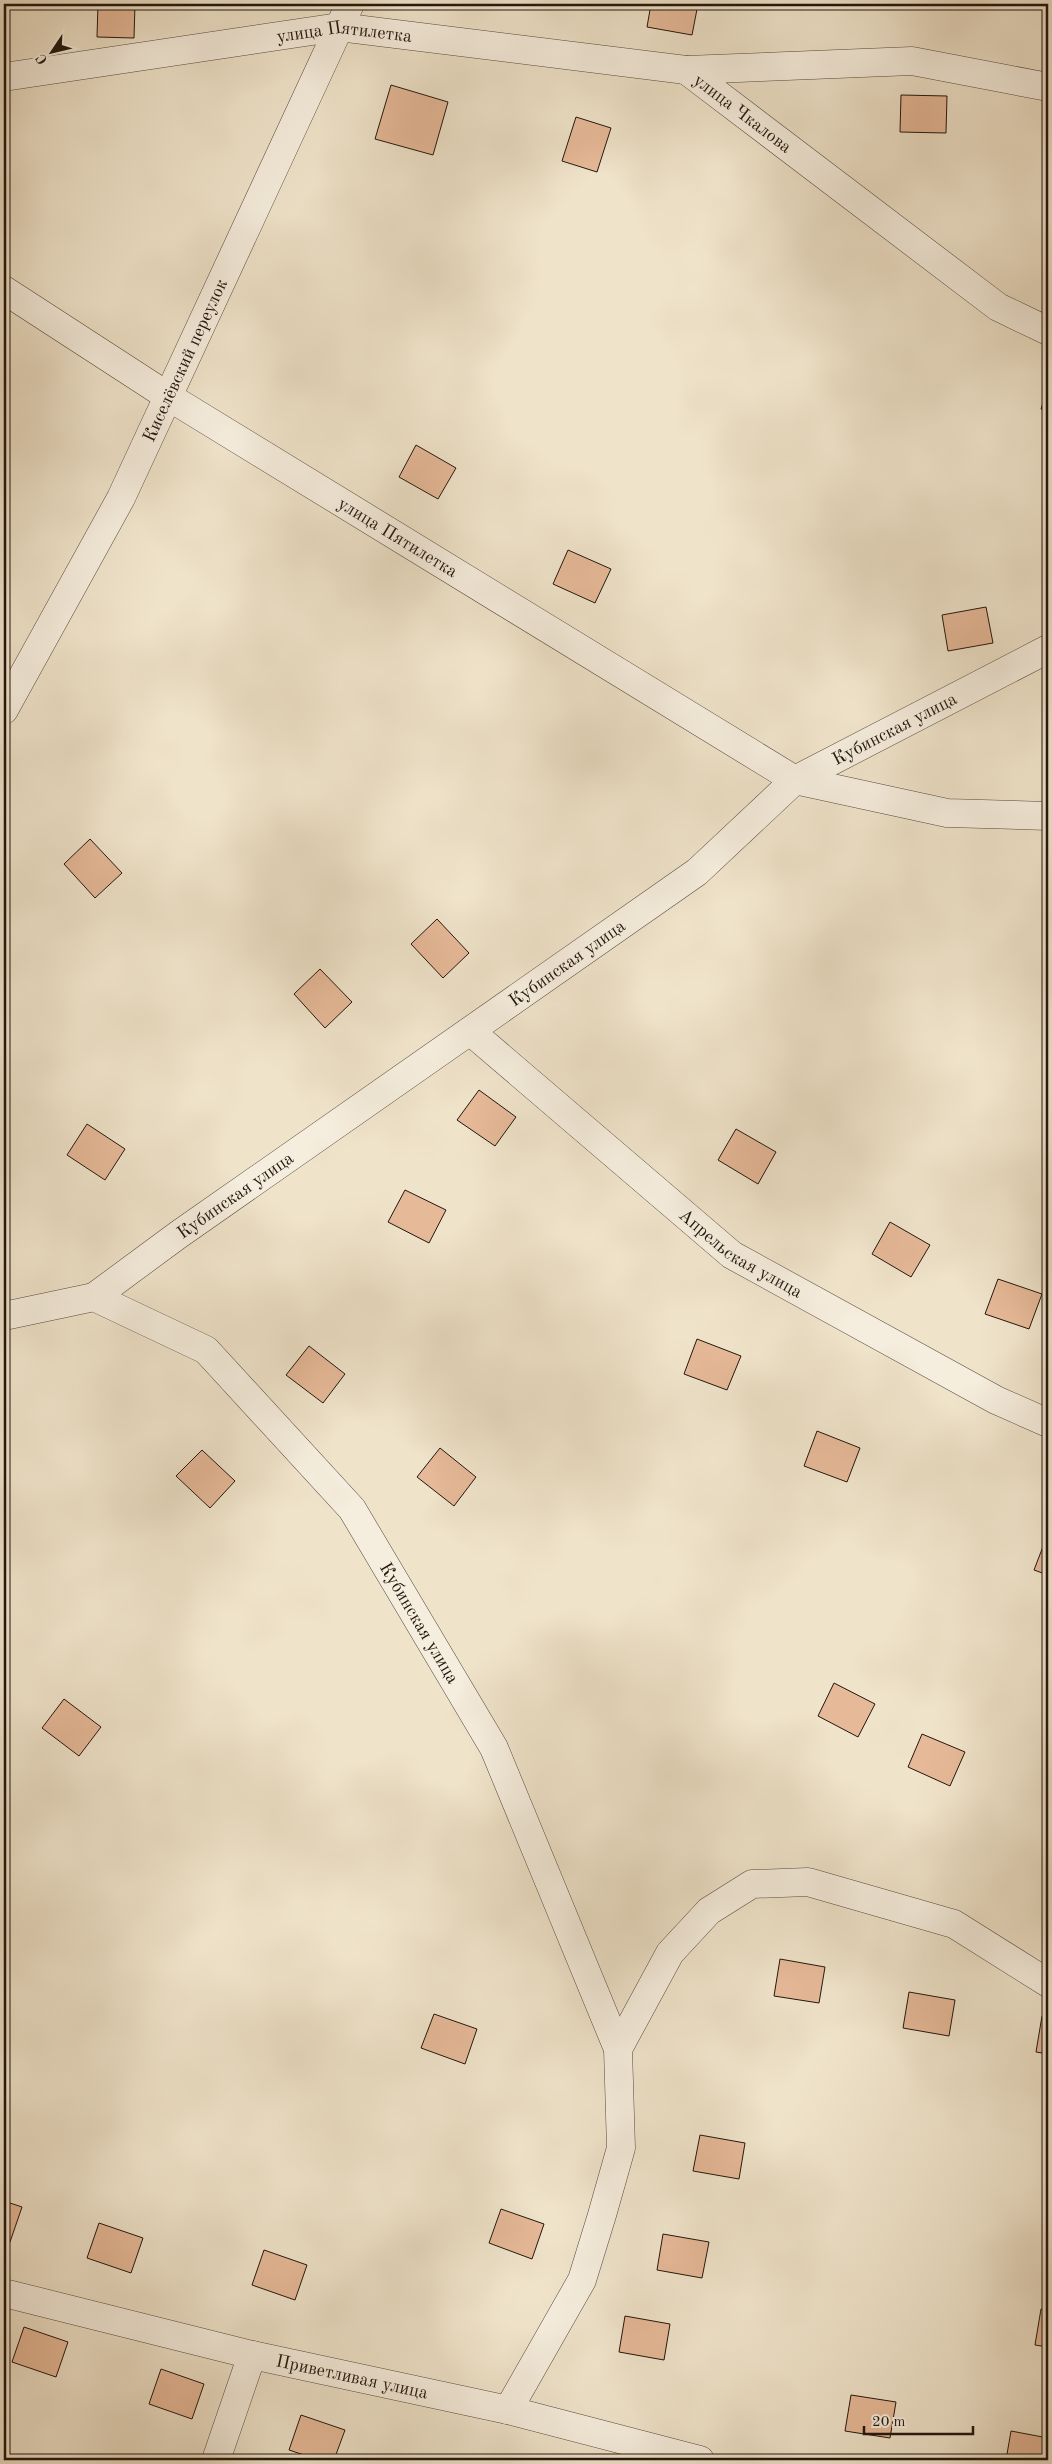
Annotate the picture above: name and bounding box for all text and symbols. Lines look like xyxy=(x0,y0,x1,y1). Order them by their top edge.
street label: улица Пятилетка xyxy=(275,19,413,46)
north arrow xyxy=(28,28,78,78)
text: С xyxy=(34,51,51,67)
street label: улица Чкалова xyxy=(690,71,795,157)
street label: Киселёвский переулок xyxy=(140,276,231,445)
street label: улица Пятилетка xyxy=(334,495,460,581)
street label: Кубинская улица xyxy=(830,690,960,769)
street label: Кубинская улица xyxy=(506,917,629,1011)
street label: Кубинская улица xyxy=(174,1149,297,1243)
street label: Апрельская улица xyxy=(675,1206,805,1302)
street label: Кубинская улица xyxy=(376,1560,462,1687)
street label: Приветливая улица xyxy=(274,2352,430,2403)
scale bar xyxy=(864,2404,973,2436)
text: 20 m xyxy=(872,2415,906,2430)

